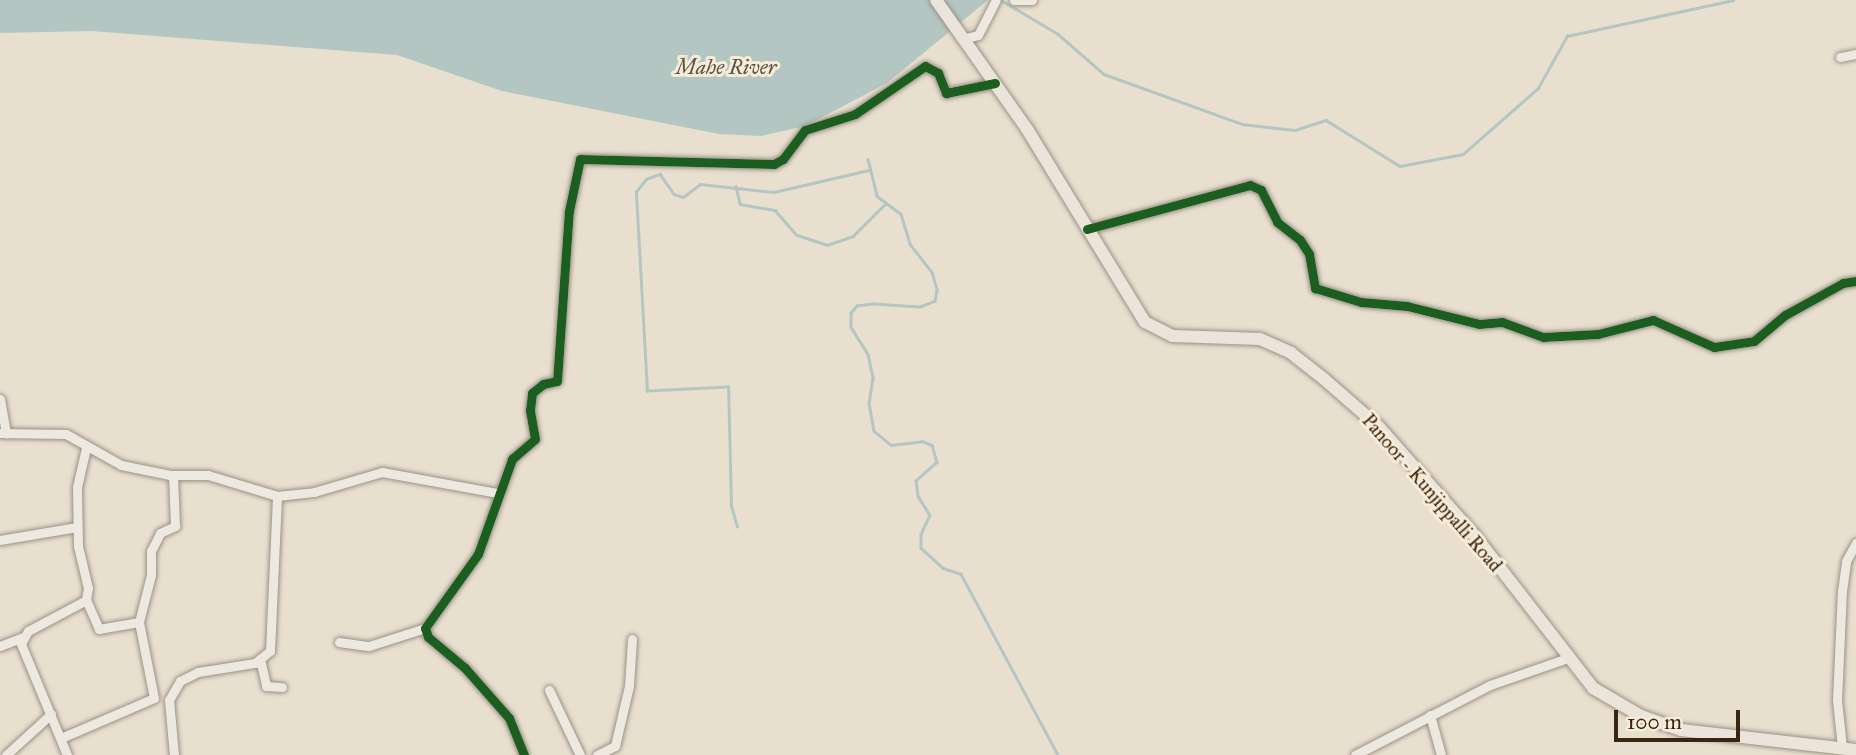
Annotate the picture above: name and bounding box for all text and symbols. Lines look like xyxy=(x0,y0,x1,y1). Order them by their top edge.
water label: Mahe River xyxy=(676,54,776,80)
street label: Panoor - Kunjippalli Road xyxy=(1357,409,1507,577)
scale bar xyxy=(1618,696,1744,740)
text: 100 m xyxy=(1627,709,1682,735)

